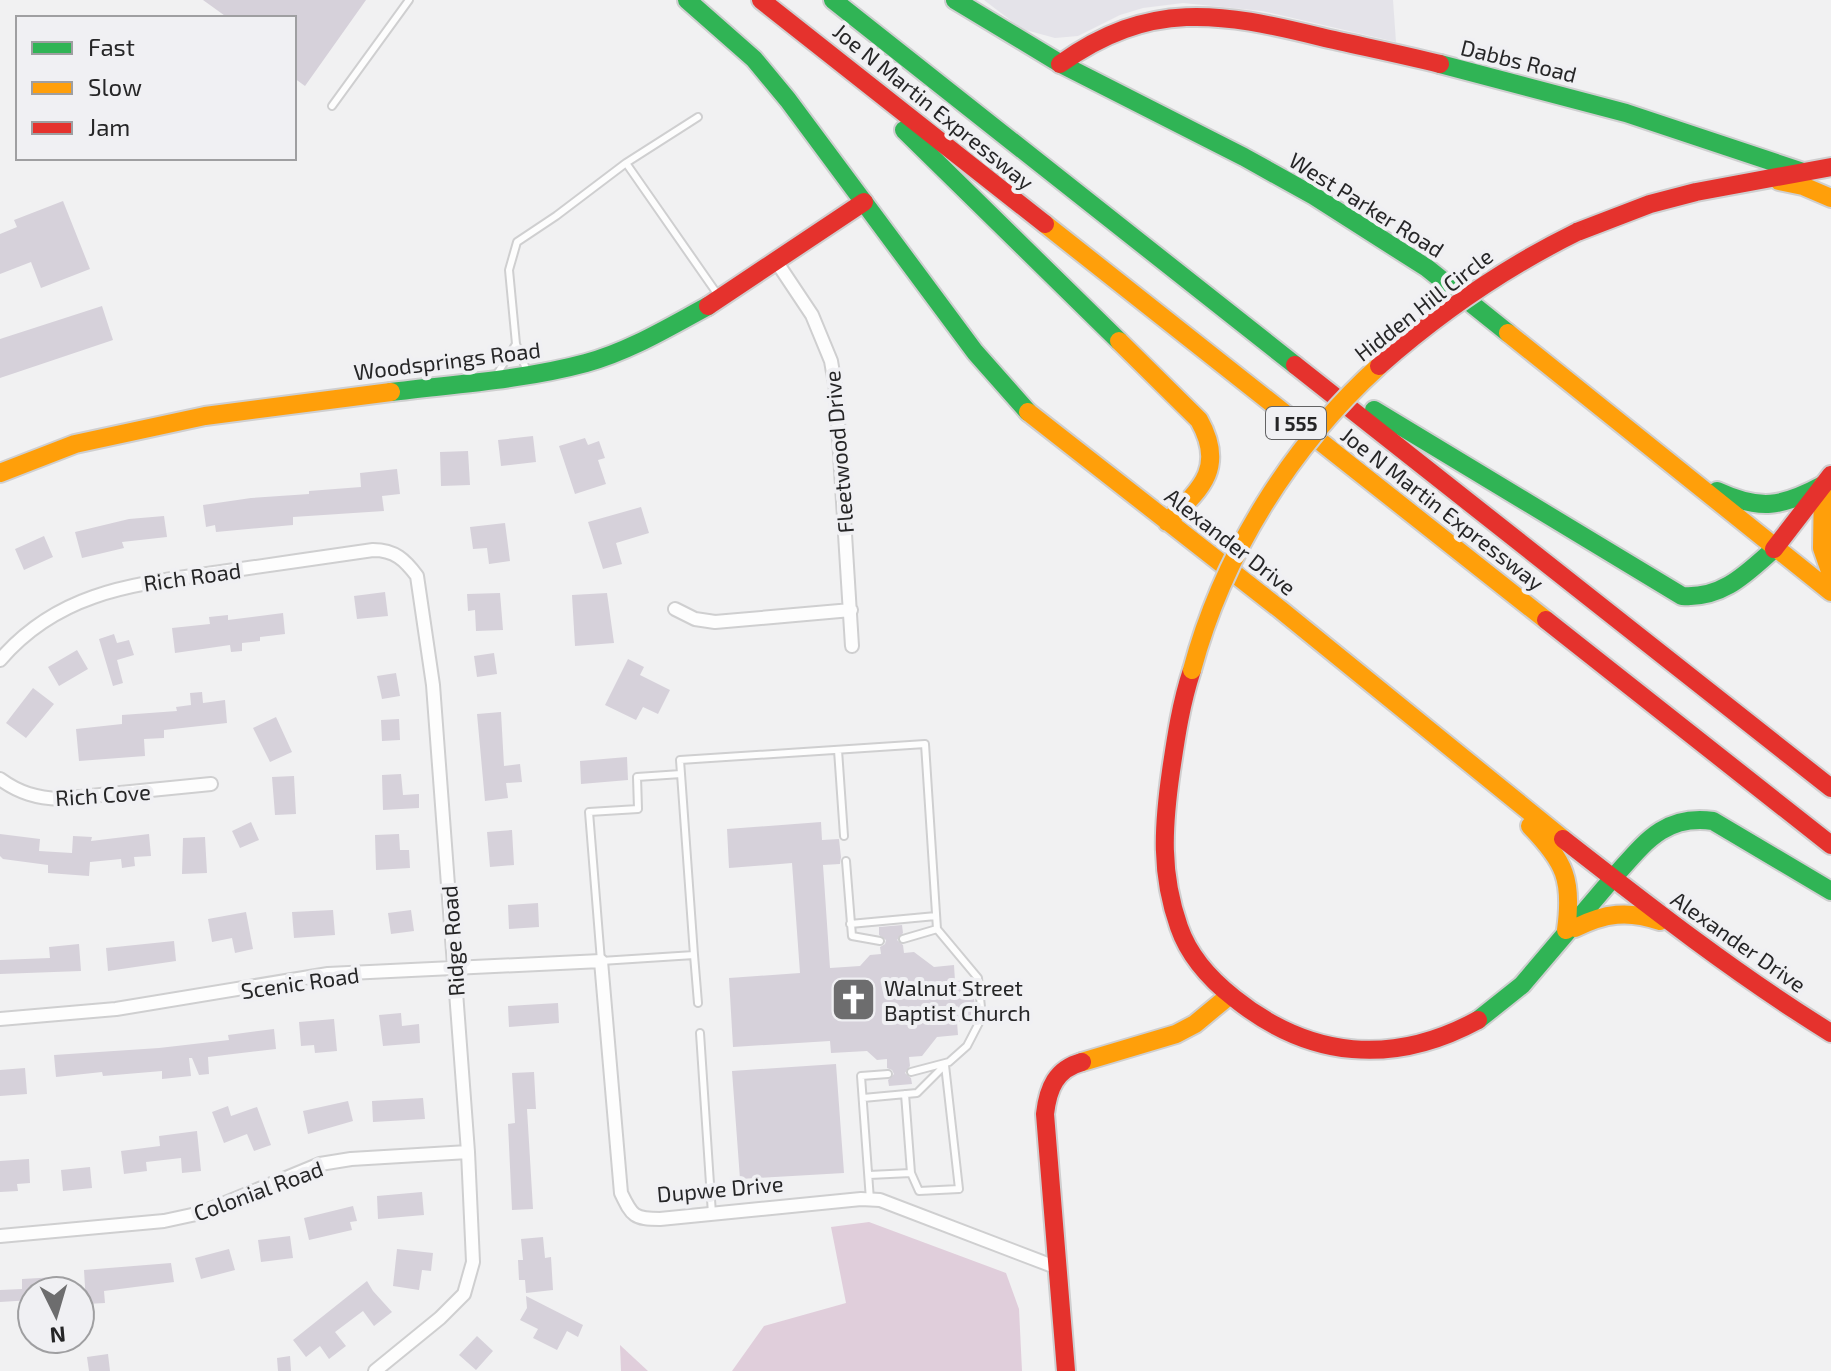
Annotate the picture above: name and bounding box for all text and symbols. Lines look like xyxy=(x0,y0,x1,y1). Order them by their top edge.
legend xyxy=(16,16,296,160)
street label: Joe N Martin Expressway xyxy=(829,17,1040,195)
text: Fast xyxy=(88,32,135,61)
street label: Dabbs Road xyxy=(1458,33,1580,87)
text: Slow xyxy=(88,72,142,101)
text: Jam xyxy=(88,112,130,141)
street label: West Parker Road xyxy=(1285,146,1449,262)
street label: Hidden Hill Circle xyxy=(1349,242,1497,366)
street label: Woodsprings Road xyxy=(352,336,542,384)
street label: Fleetwood Drive xyxy=(818,370,858,534)
road number: I 555 xyxy=(1266,407,1326,439)
street label: Joe N Martin Expressway xyxy=(1336,421,1550,595)
street label: Alexander Drive xyxy=(1161,482,1301,600)
street label: Rich Road xyxy=(142,556,242,596)
street label: Rich Cove xyxy=(54,778,152,810)
street label: Ridge Road xyxy=(435,885,469,997)
street label: Alexander Drive xyxy=(1667,885,1811,997)
street label: Scenic Road xyxy=(239,961,361,1003)
place label: Walnut Street Baptist Church xyxy=(884,974,1031,1025)
church icon: Walnut Street Baptist Church xyxy=(829,976,877,1024)
street label: Colonial Road xyxy=(190,1155,326,1225)
street label: Dupwe Drive xyxy=(656,1170,784,1206)
north arrow xyxy=(16,1275,96,1355)
text: N xyxy=(49,1322,67,1350)

